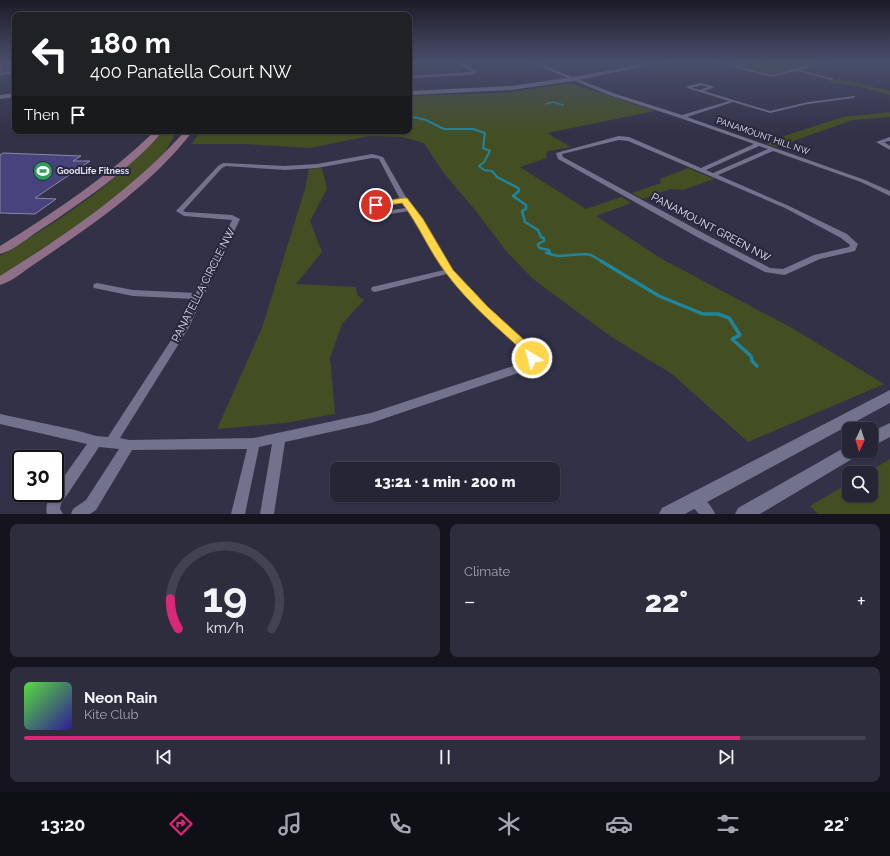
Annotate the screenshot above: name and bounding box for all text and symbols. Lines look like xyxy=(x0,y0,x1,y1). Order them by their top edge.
text: 180 m xyxy=(90,27,171,60)
icon: left xyxy=(24,28,76,80)
text: 400 Panatella Court NW xyxy=(90,61,292,82)
icon: arrive xyxy=(67,104,89,126)
text: Then xyxy=(24,106,59,124)
street label: PANAMOUNT HILL NW xyxy=(715,115,811,157)
sports icon: GoodLife Fitness xyxy=(32,160,54,182)
place label: GoodLife Fitness xyxy=(57,166,130,176)
pin xyxy=(359,188,393,222)
street label: PANAMOUNT GREEN NW xyxy=(649,190,773,265)
icon: arrive xyxy=(365,194,387,216)
street label: PANATELLA CIRCLE NW xyxy=(169,226,238,344)
position arrow xyxy=(511,337,553,379)
north arrow xyxy=(842,422,878,458)
map controls xyxy=(842,422,878,502)
speed limit sign: 30 xyxy=(12,450,64,502)
button: search xyxy=(842,466,878,502)
text: 13:21 · 1 min · 200 m xyxy=(374,473,516,491)
text: Climate xyxy=(464,564,510,579)
text: 19 xyxy=(202,572,248,621)
text: 22° xyxy=(645,584,688,619)
text: − xyxy=(464,588,476,614)
text: + xyxy=(857,588,866,614)
text: km/h xyxy=(206,619,244,635)
text: Neon Rain xyxy=(84,689,157,707)
text: Kite Club xyxy=(84,707,139,722)
icon: previous xyxy=(153,746,175,768)
icon: pause xyxy=(434,746,456,768)
icon: next xyxy=(715,746,737,768)
icon: directions xyxy=(167,810,195,838)
icon: music xyxy=(276,810,304,838)
icon: phone xyxy=(386,810,414,838)
icon: climate xyxy=(495,810,523,838)
icon: car xyxy=(605,810,633,838)
icon: filters xyxy=(714,810,742,838)
text: 13:20 xyxy=(41,814,85,835)
text: 22° xyxy=(824,814,849,835)

